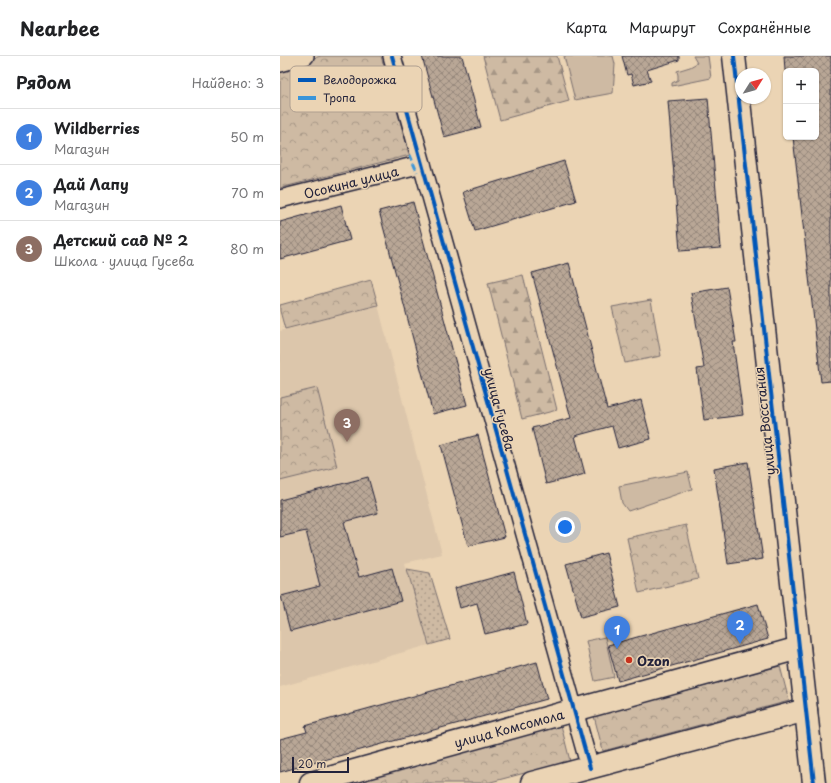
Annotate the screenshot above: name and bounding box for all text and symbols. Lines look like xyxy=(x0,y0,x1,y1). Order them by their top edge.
text: Nearbee xyxy=(20,14,100,42)
text: Карта xyxy=(566,17,607,38)
text: Маршрут xyxy=(629,17,695,38)
text: Сохранённые xyxy=(717,17,811,38)
legend xyxy=(290,66,422,112)
north arrow xyxy=(735,68,771,104)
map controls xyxy=(783,68,819,140)
button: + xyxy=(783,68,819,104)
text: Рядом xyxy=(16,69,71,95)
text: Велодорожка xyxy=(323,71,396,88)
text: Найдено: 3 xyxy=(192,73,264,92)
text: Тропа xyxy=(323,89,356,106)
button: − xyxy=(783,104,819,140)
text: Wildberries xyxy=(54,116,140,139)
text: 1 xyxy=(26,127,32,146)
text: 50 m xyxy=(230,127,264,146)
text: Магазин xyxy=(54,139,110,158)
street label: Осокина улица xyxy=(302,161,401,203)
text: Дай Лапу xyxy=(54,172,129,195)
text: 2 xyxy=(24,183,34,202)
text: 70 m xyxy=(231,183,264,202)
text: Магазин xyxy=(54,195,110,214)
text: Детский сад № 2 xyxy=(54,228,188,251)
text: 3 xyxy=(25,239,33,258)
text: 80 m xyxy=(230,239,264,258)
text: Школа · улица Гусева xyxy=(54,251,194,270)
street label: улица Гусева xyxy=(480,365,520,453)
street label: улица Восстания xyxy=(749,366,779,476)
pin: 3 xyxy=(334,409,360,442)
your location xyxy=(555,517,575,537)
pin: 2 xyxy=(727,611,753,644)
pin: 1 xyxy=(604,616,630,649)
place label: Ozon xyxy=(637,651,670,670)
marker: Ozon xyxy=(624,655,634,665)
street label: улица Комсомола xyxy=(452,704,567,752)
scale bar xyxy=(292,755,349,774)
text: 20 m xyxy=(298,755,326,772)

